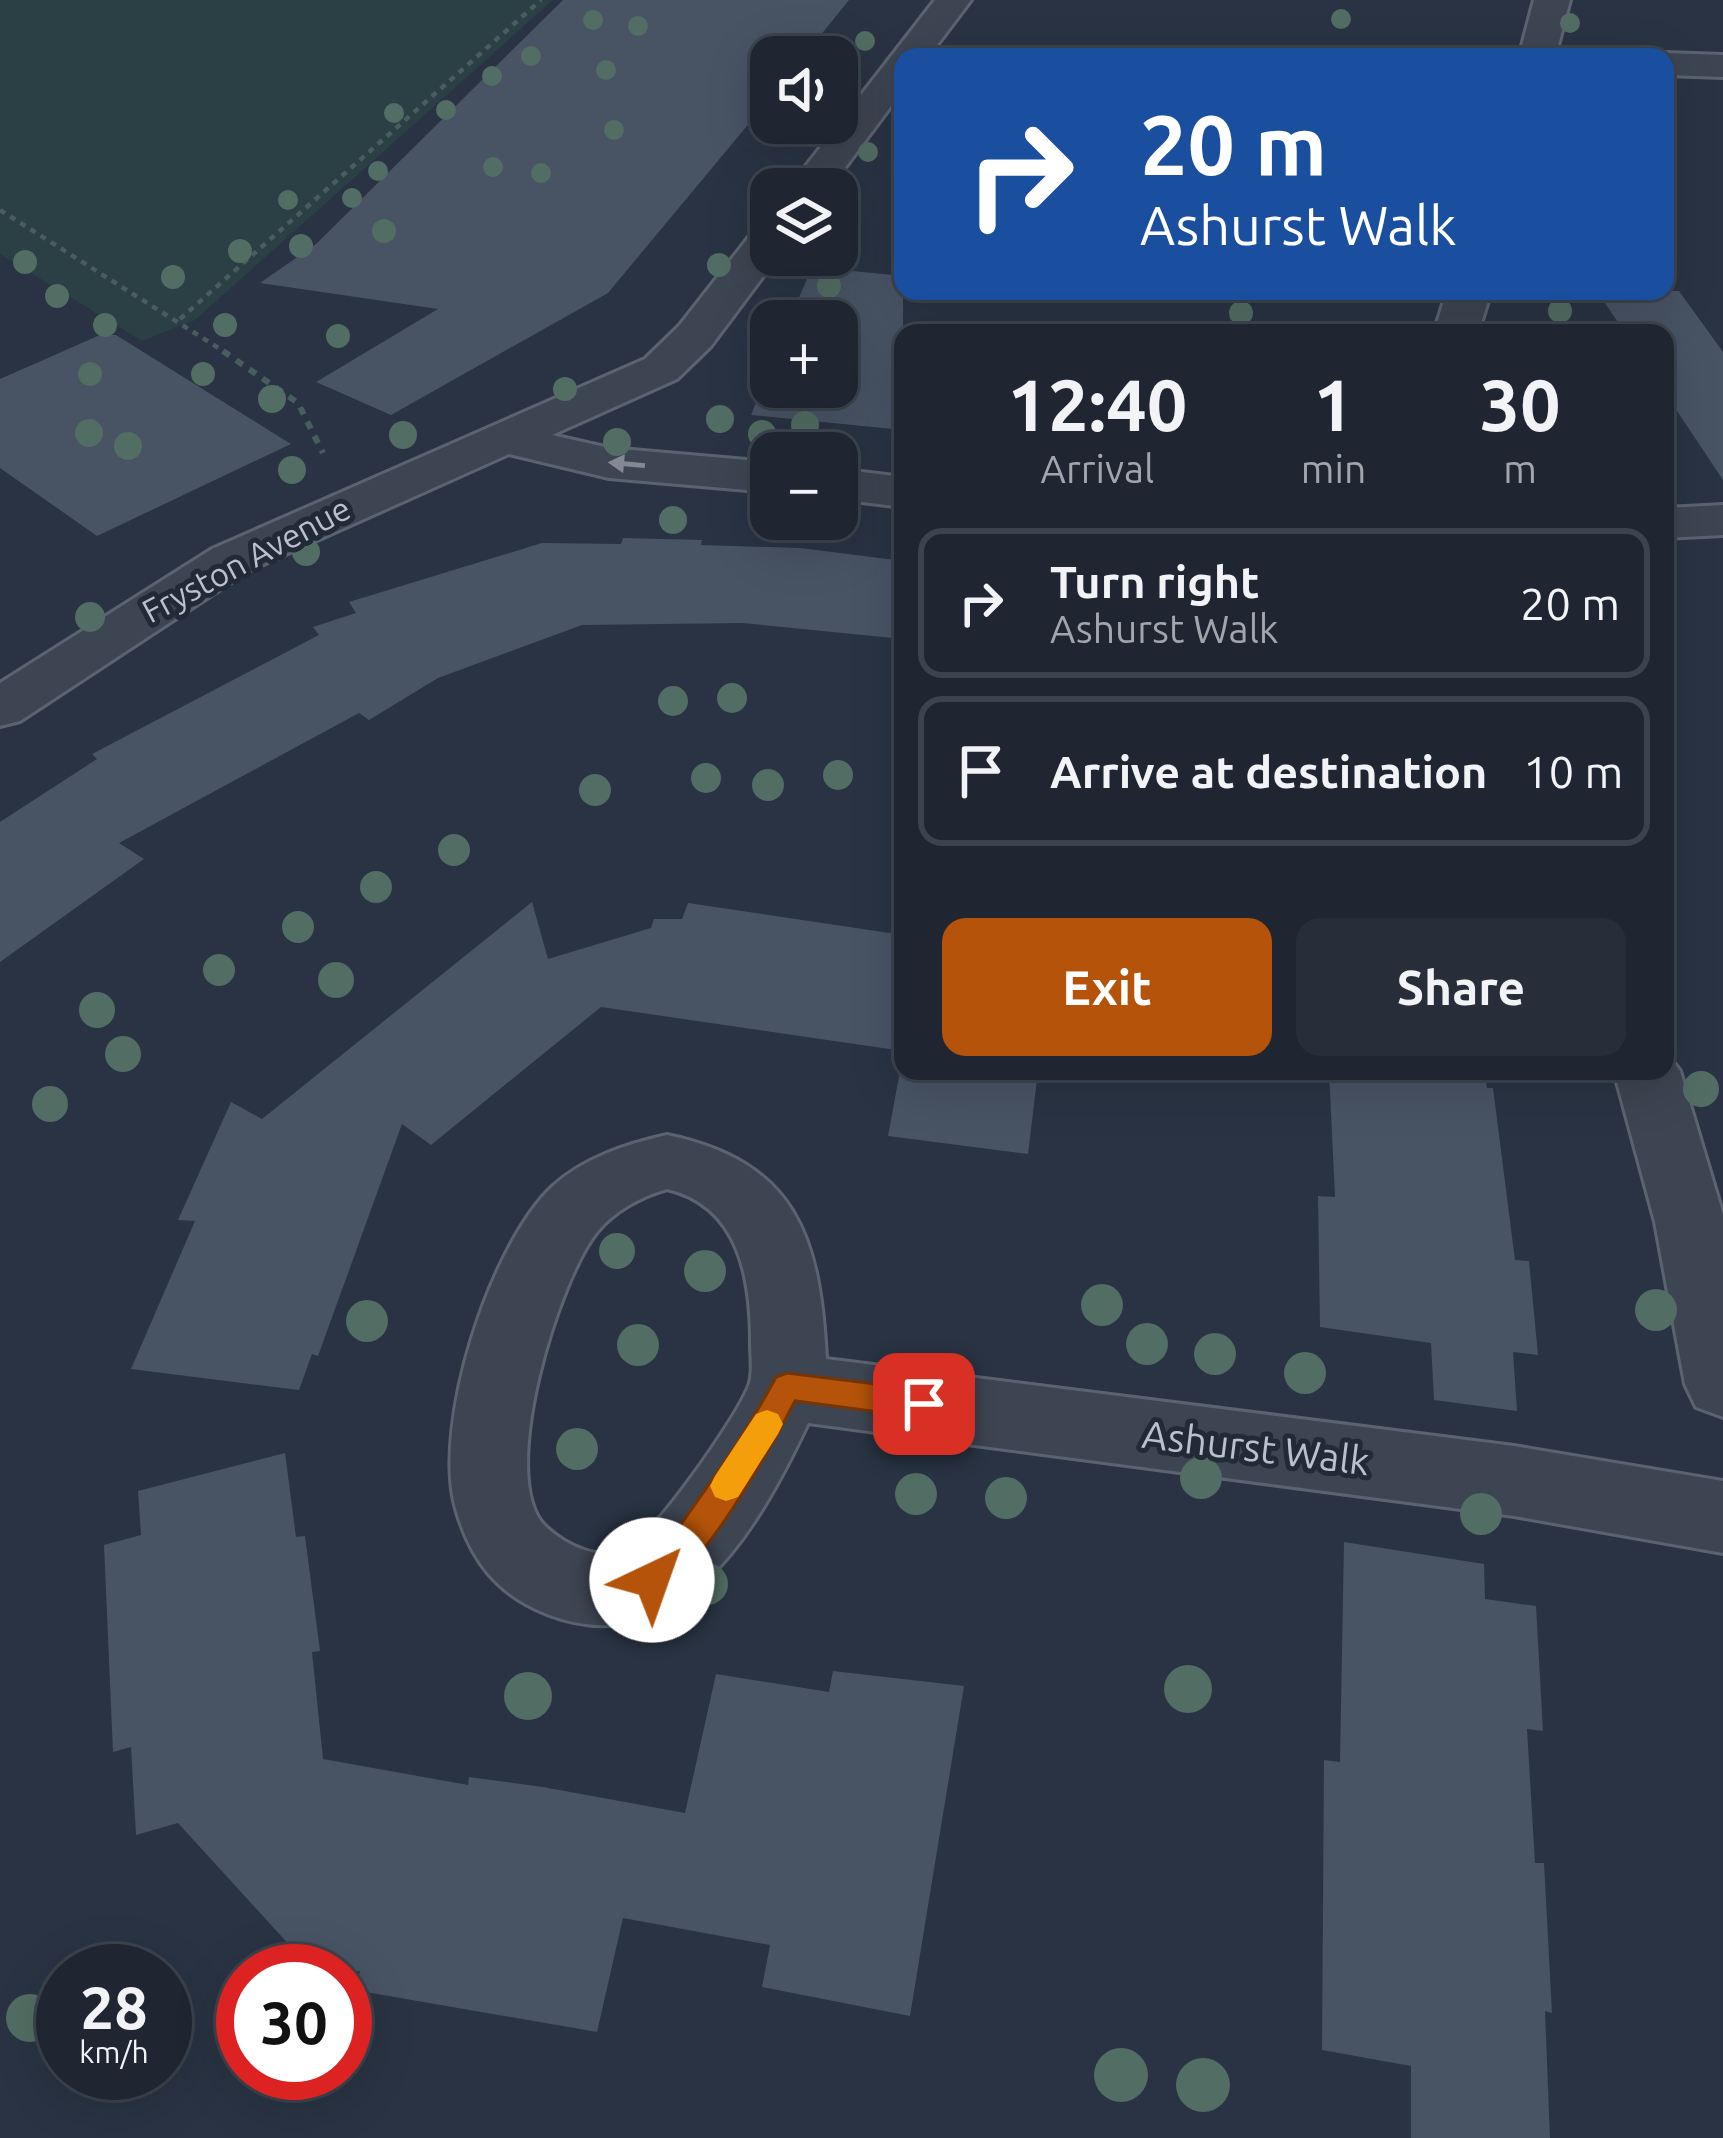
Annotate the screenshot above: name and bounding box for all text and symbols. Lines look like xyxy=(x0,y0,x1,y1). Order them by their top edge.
map controls xyxy=(750,36,858,540)
button: sound xyxy=(750,36,858,144)
icon: right xyxy=(942,96,1098,252)
text: 20 m xyxy=(1140,97,1327,191)
button: layers xyxy=(750,168,858,276)
text: Ashurst Walk xyxy=(1140,195,1456,255)
button: + xyxy=(750,300,858,408)
text: 12:40 xyxy=(1007,364,1187,445)
text: 1 xyxy=(1313,364,1354,445)
text: 30 xyxy=(1479,364,1561,445)
button: − xyxy=(750,432,858,540)
text: Arrival xyxy=(1041,447,1154,490)
text: min xyxy=(1301,447,1366,490)
text: m xyxy=(1503,447,1537,490)
one-way arrow xyxy=(608,454,645,473)
street label: Fryston Avenue xyxy=(136,489,356,629)
text: Turn right xyxy=(1050,556,1259,607)
icon: right xyxy=(948,570,1014,636)
text: 20 m xyxy=(1520,578,1620,629)
text: Ashurst Walk xyxy=(1050,607,1279,650)
icon: arrive xyxy=(948,738,1014,804)
text: Arrive at destination xyxy=(1050,746,1487,797)
text: 10 m xyxy=(1523,746,1623,797)
button: Exit xyxy=(942,918,1272,1056)
button: Share xyxy=(1296,918,1626,1056)
pin xyxy=(873,1353,975,1455)
icon: arrive xyxy=(891,1371,957,1437)
street label: Ashurst Walk xyxy=(1140,1412,1372,1482)
position arrow xyxy=(589,1517,715,1643)
speed limit sign: 30 xyxy=(216,1944,372,2100)
text: 28 xyxy=(80,1973,148,2040)
text: km/h xyxy=(79,2035,149,2069)

